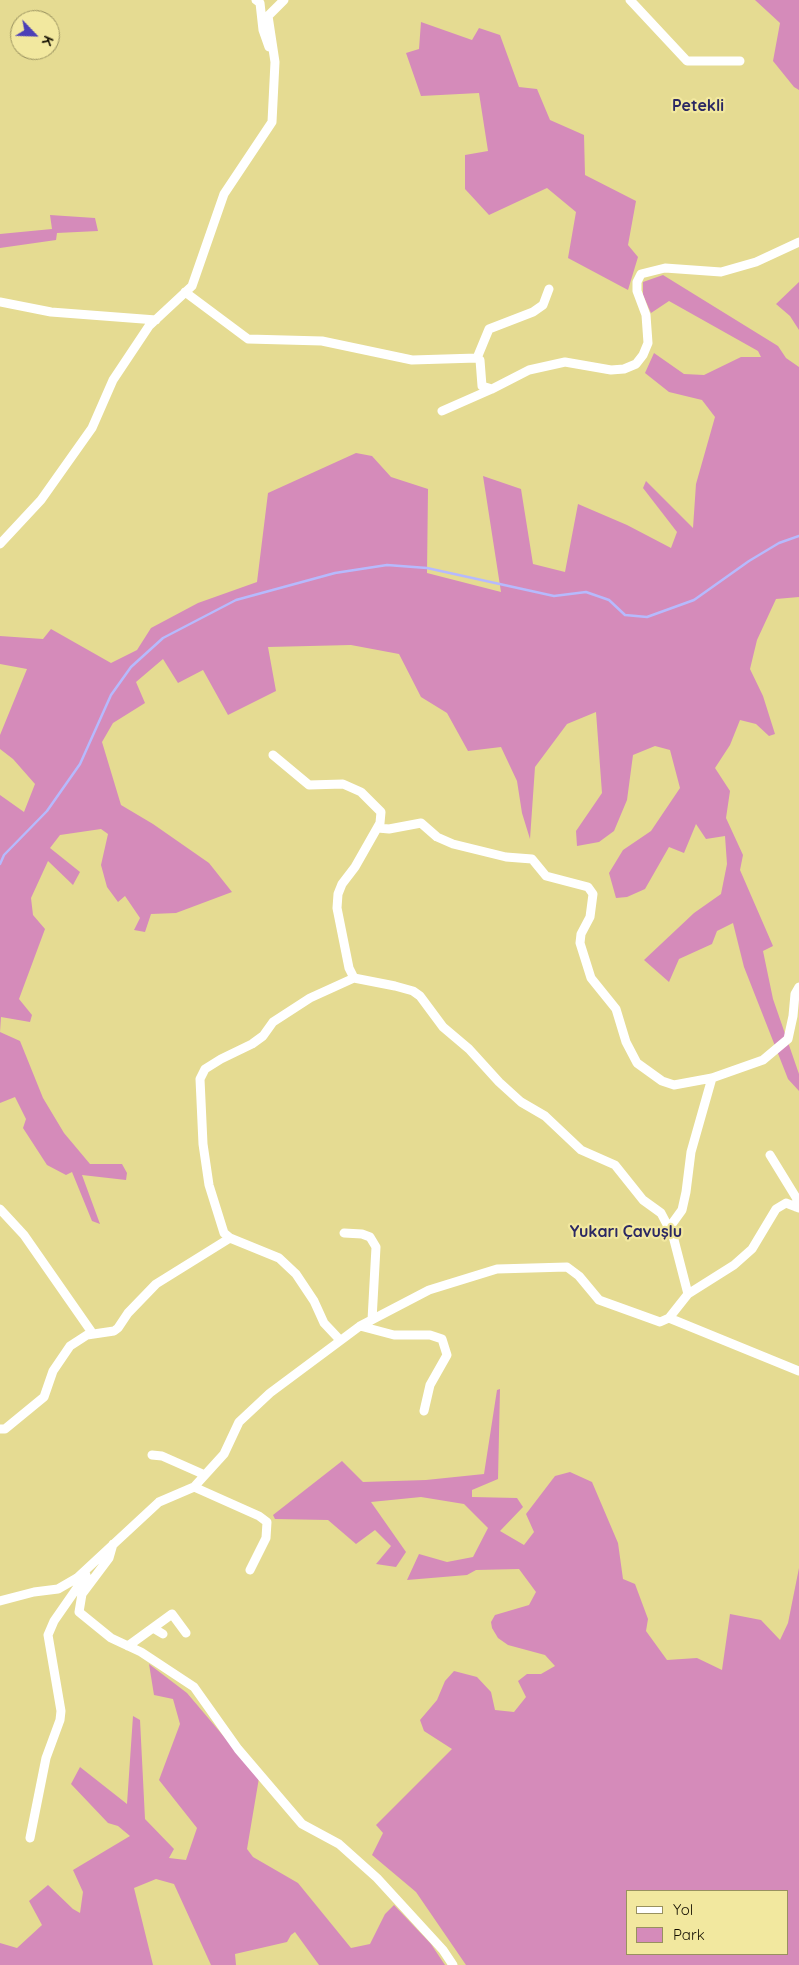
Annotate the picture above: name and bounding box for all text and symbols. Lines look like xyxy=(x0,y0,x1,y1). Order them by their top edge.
north arrow xyxy=(10,10,60,60)
text: K xyxy=(38,33,58,49)
district label: Petekli xyxy=(672,96,724,116)
district label: Yukarı Çavuşlu xyxy=(570,1222,682,1242)
legend xyxy=(626,1890,789,1955)
text: Yol xyxy=(673,1900,693,1919)
text: Park xyxy=(673,1925,705,1944)

